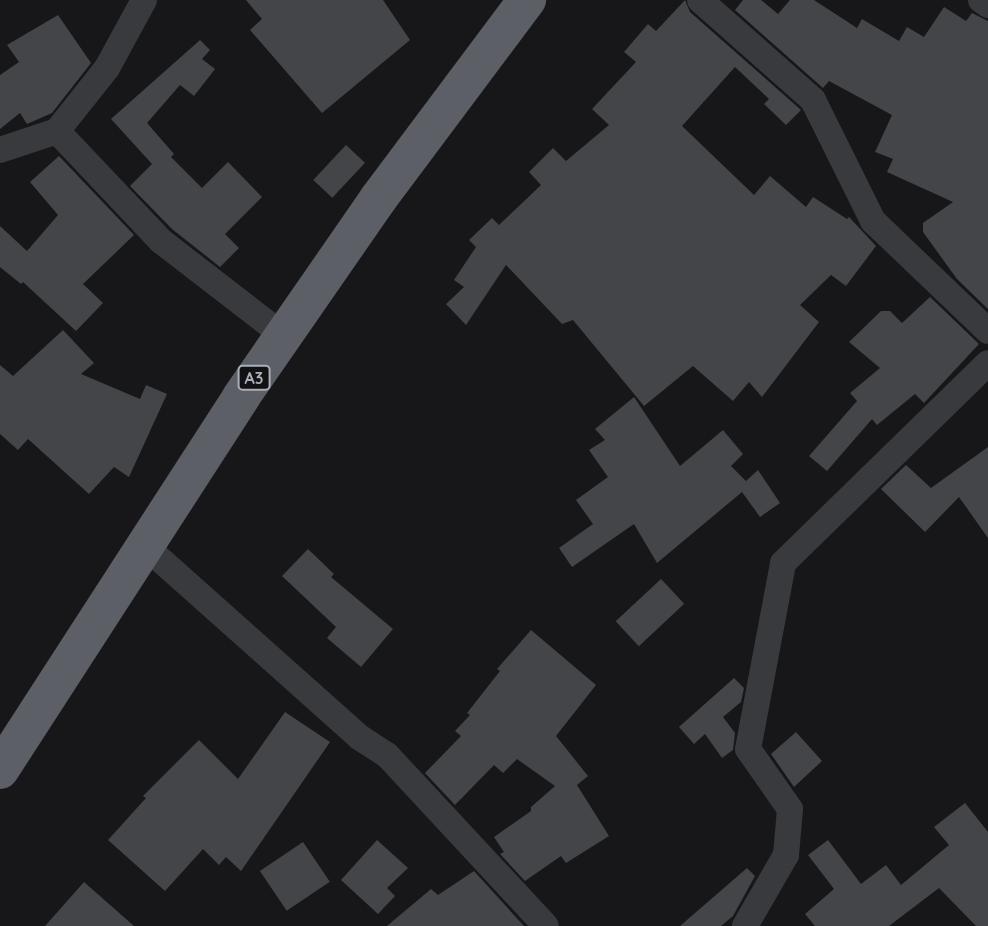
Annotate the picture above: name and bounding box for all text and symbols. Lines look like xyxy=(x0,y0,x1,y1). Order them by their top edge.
road number: A3 xyxy=(236,366,272,390)

